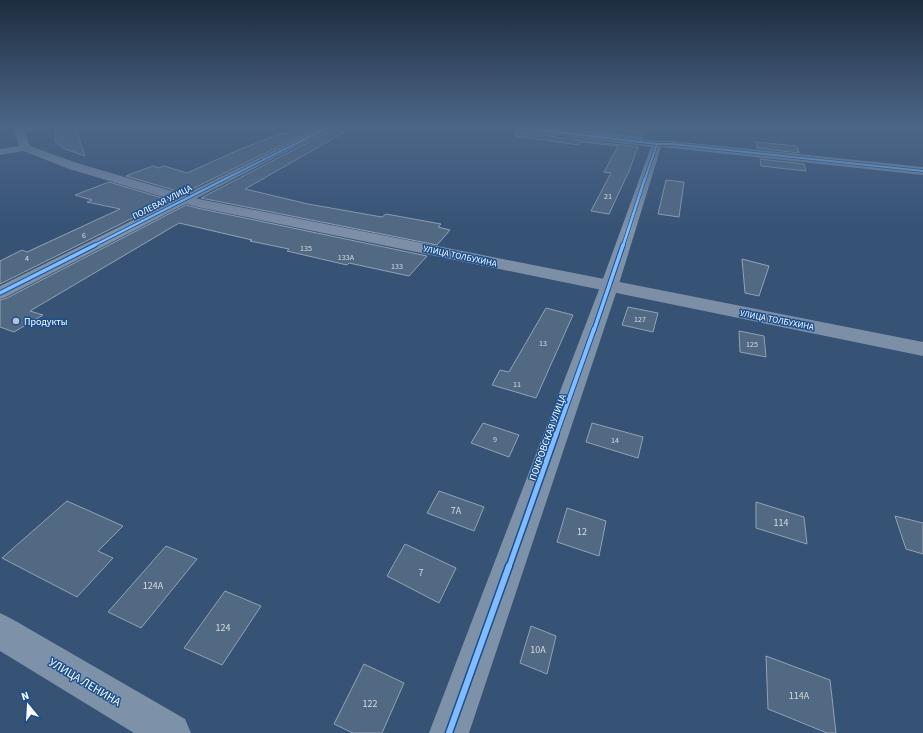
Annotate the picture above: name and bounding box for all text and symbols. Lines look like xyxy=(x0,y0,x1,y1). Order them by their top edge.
street label: ПОЛЕВАЯ УЛИЦА xyxy=(130,182,194,223)
house number: 21 xyxy=(604,191,612,202)
house number: 6 xyxy=(82,230,86,241)
street label: УЛИЦА ТОЛБУХИНА xyxy=(422,242,498,271)
house number: 135 xyxy=(300,243,312,254)
house number: 133А xyxy=(338,252,355,263)
house number: 4 xyxy=(25,253,29,264)
house number: 133 xyxy=(391,261,403,272)
street label: УЛИЦА ТОЛБУХИНА xyxy=(739,307,815,334)
house number: 127 xyxy=(634,314,646,325)
place label: Продукты xyxy=(24,315,68,329)
marker: Продукты xyxy=(11,316,21,326)
house number: 13 xyxy=(539,338,547,349)
house number: 125 xyxy=(746,339,758,350)
house number: 11 xyxy=(513,379,521,390)
street label: ПОКРОВСКАЯ УЛИЦА xyxy=(526,392,570,483)
house number: 9 xyxy=(493,434,497,445)
house number: 14 xyxy=(611,435,619,446)
house number: 7А xyxy=(451,504,462,518)
house number: 114 xyxy=(774,516,788,530)
house number: 12 xyxy=(577,525,587,539)
house number: 7 xyxy=(419,566,424,580)
house number: 124А xyxy=(143,579,164,593)
house number: 124 xyxy=(216,621,230,635)
house number: 10А xyxy=(530,643,546,657)
street label: УЛИЦА ЛЕНИНА xyxy=(45,654,124,711)
north arrow xyxy=(8,685,48,725)
text: N xyxy=(19,688,31,704)
house number: 114А xyxy=(789,689,810,703)
house number: 122 xyxy=(363,697,377,711)

